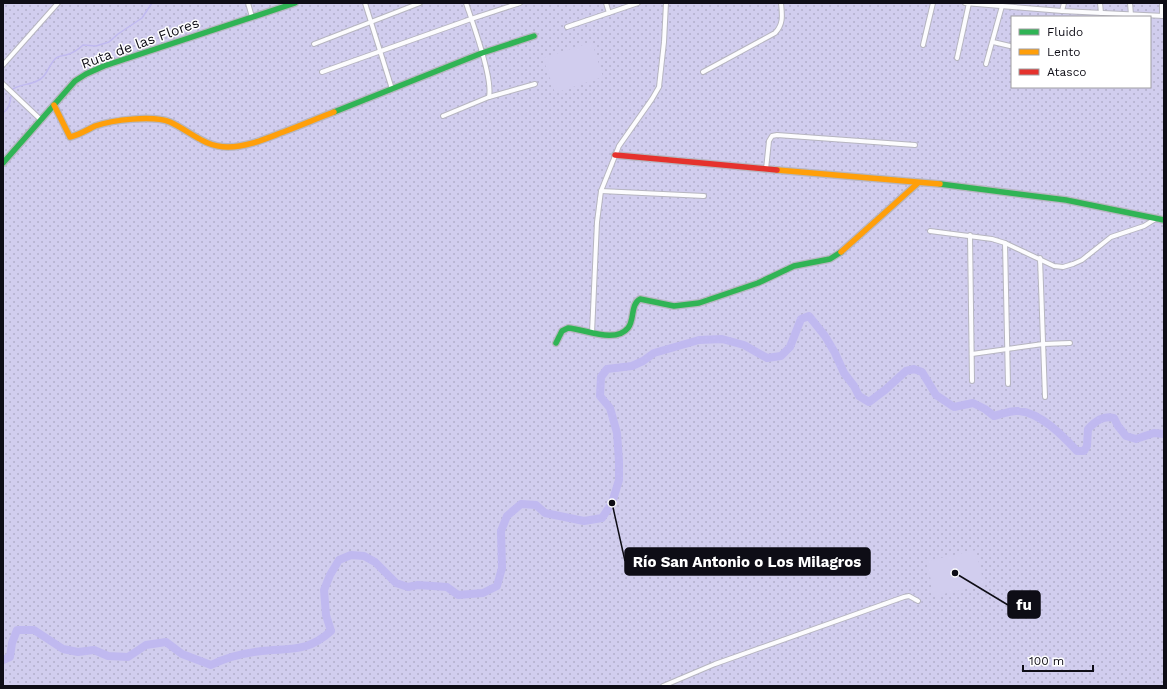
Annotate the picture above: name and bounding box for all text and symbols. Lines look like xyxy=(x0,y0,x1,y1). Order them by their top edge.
street label: Ruta de las Flores xyxy=(79,14,201,72)
legend xyxy=(1011,16,1151,88)
text: Fluido xyxy=(1047,25,1083,39)
text: Lento xyxy=(1047,45,1081,59)
text: Atasco xyxy=(1047,65,1087,79)
callout: Río San Antonio o Los Milagros xyxy=(625,548,870,575)
text: Río San Antonio o Los Milagros xyxy=(633,553,861,571)
callout: fu xyxy=(1008,591,1040,618)
text: fu xyxy=(1016,596,1032,614)
scale bar xyxy=(1023,647,1093,673)
text: 100 m xyxy=(1029,654,1064,668)

